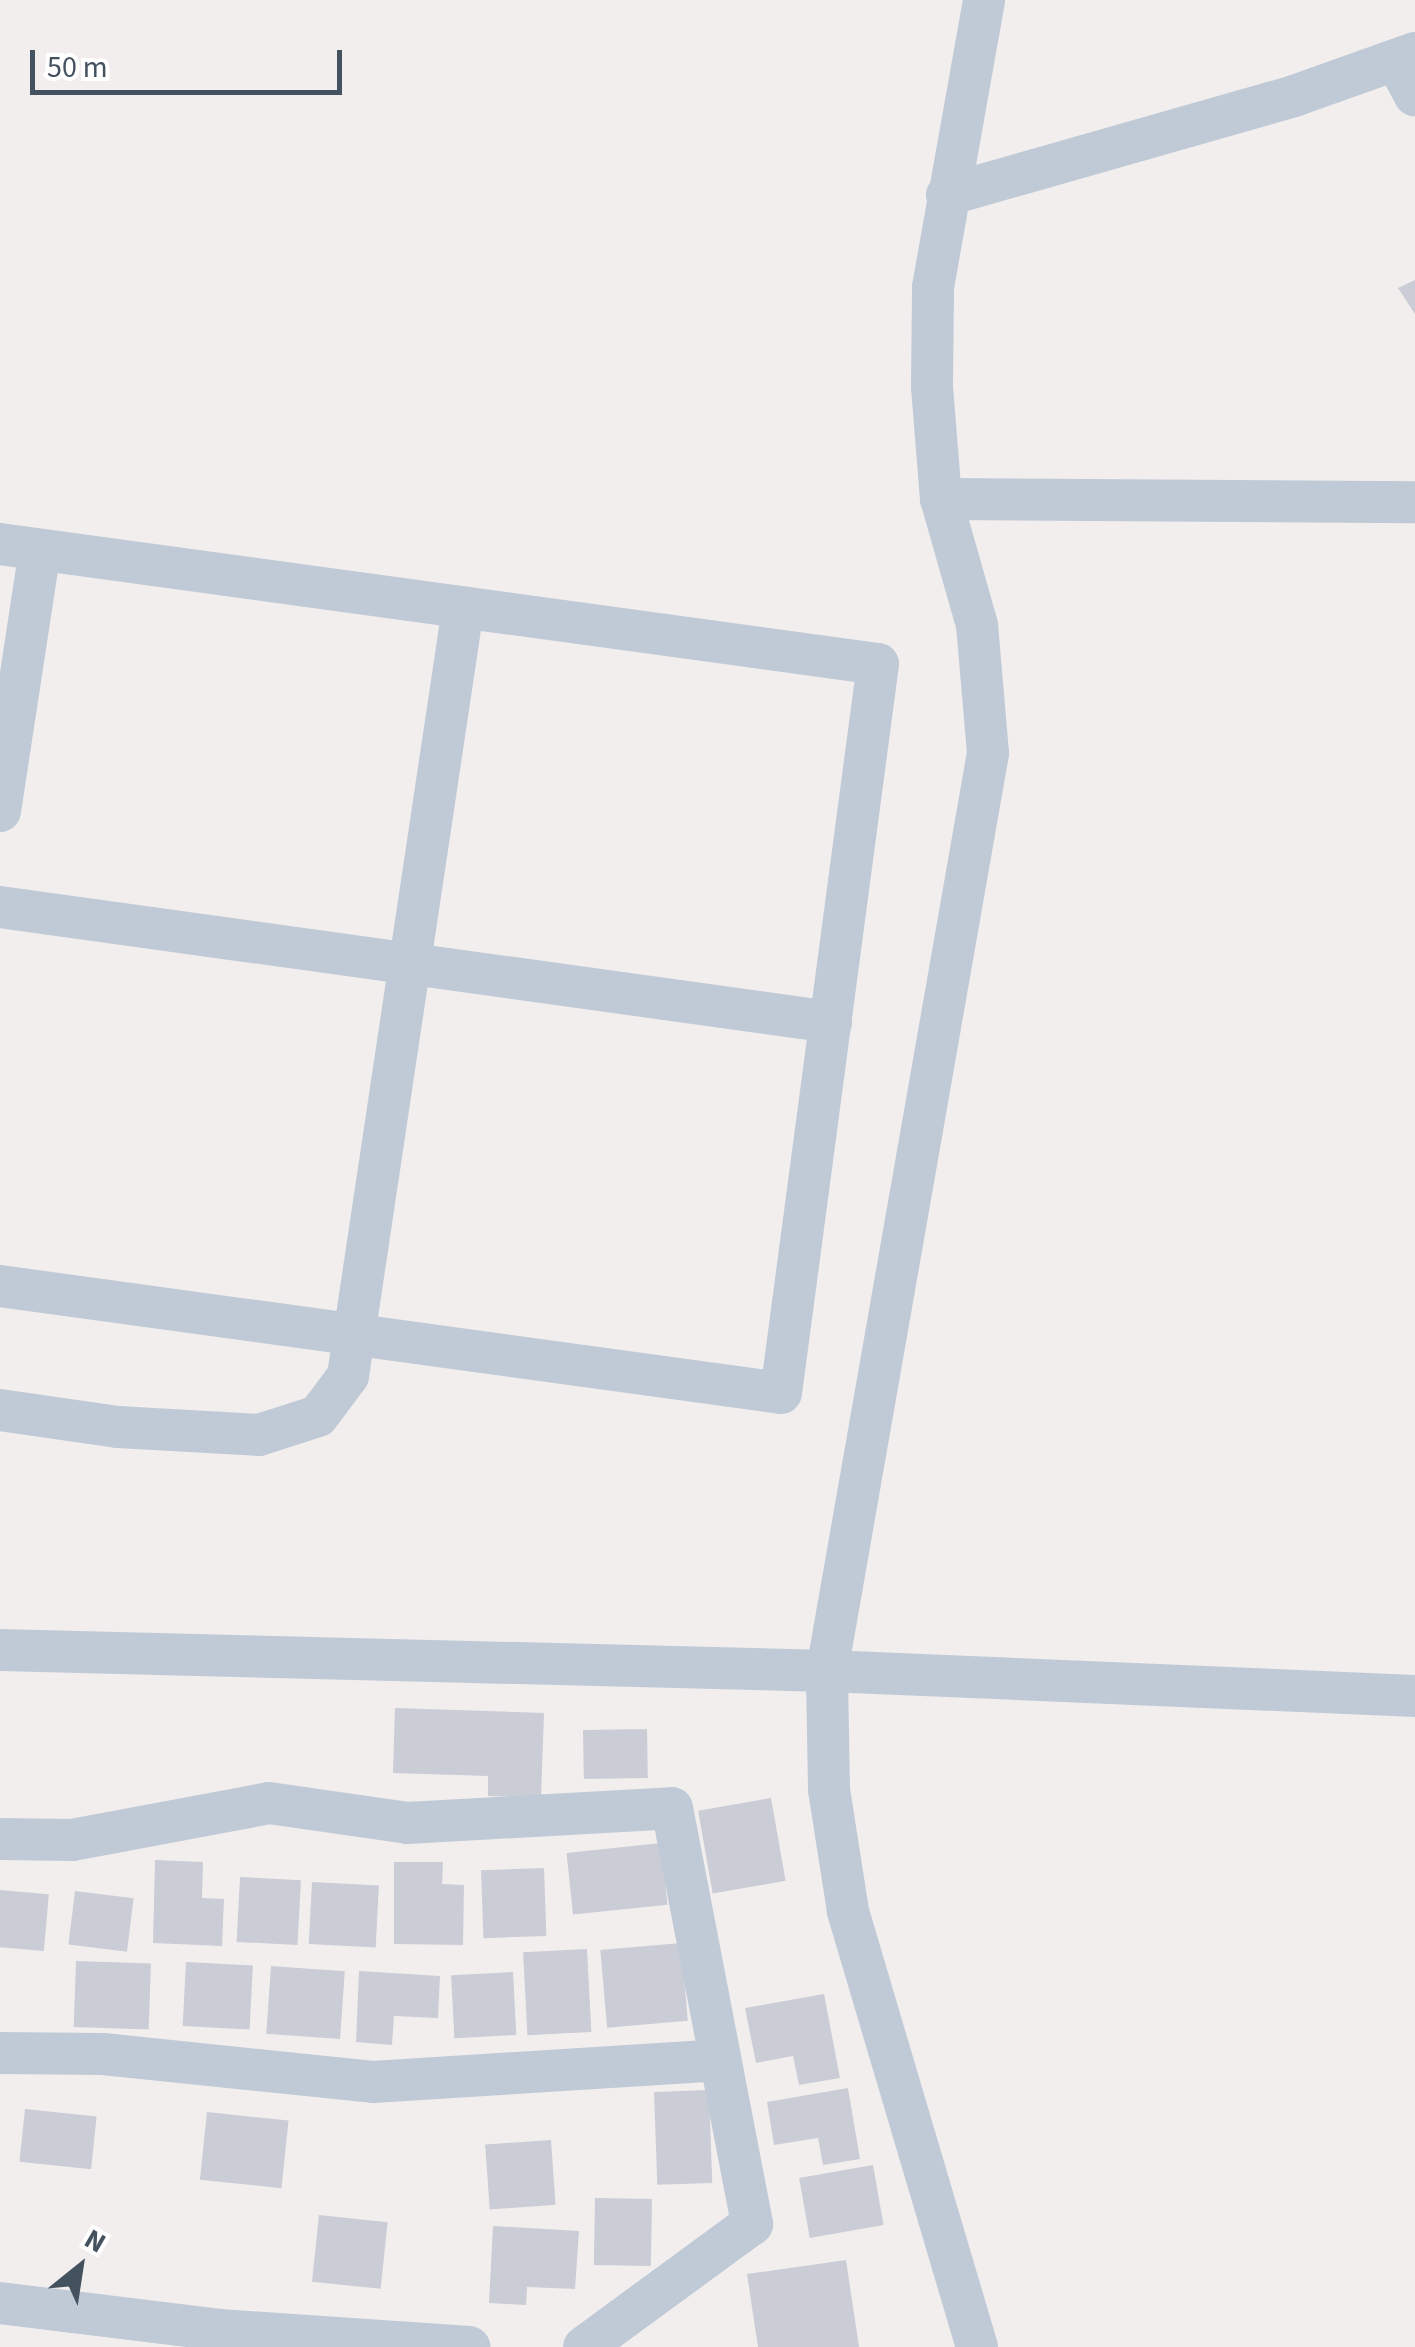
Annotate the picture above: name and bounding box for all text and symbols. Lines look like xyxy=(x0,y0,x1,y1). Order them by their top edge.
scale bar xyxy=(35,30,348,92)
text: 50 m xyxy=(47,46,108,89)
north arrow xyxy=(30,2217,130,2317)
text: N xyxy=(77,2219,113,2263)

